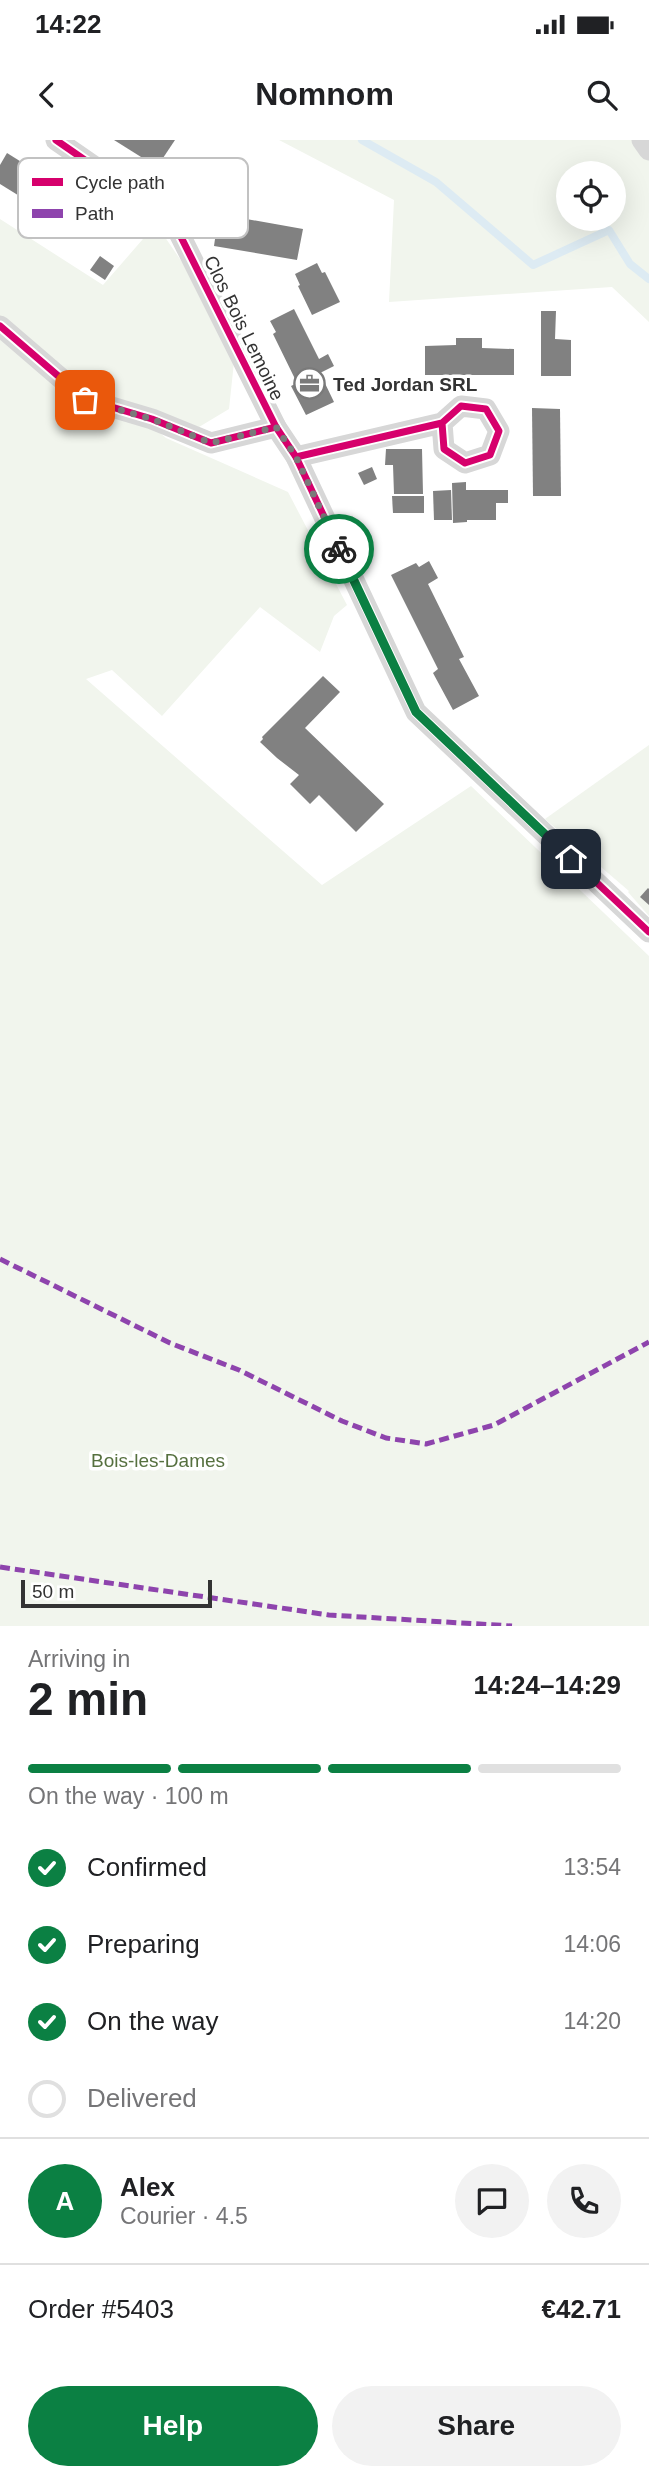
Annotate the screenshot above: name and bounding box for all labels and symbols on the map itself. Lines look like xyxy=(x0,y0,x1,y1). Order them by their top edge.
legend xyxy=(18,158,248,238)
text: Cycle path xyxy=(75,172,165,193)
text: Path xyxy=(75,203,114,224)
street label: Clos Bois Lemoine xyxy=(200,252,288,404)
office icon: Ted Jordan SRL xyxy=(293,367,327,401)
pin xyxy=(55,370,115,430)
place label: Ted Jordan SRL xyxy=(333,374,478,395)
courier xyxy=(304,514,374,584)
pin xyxy=(541,829,601,889)
park label: Bois-les-Dames xyxy=(91,1450,225,1471)
scale bar xyxy=(21,1577,212,1609)

